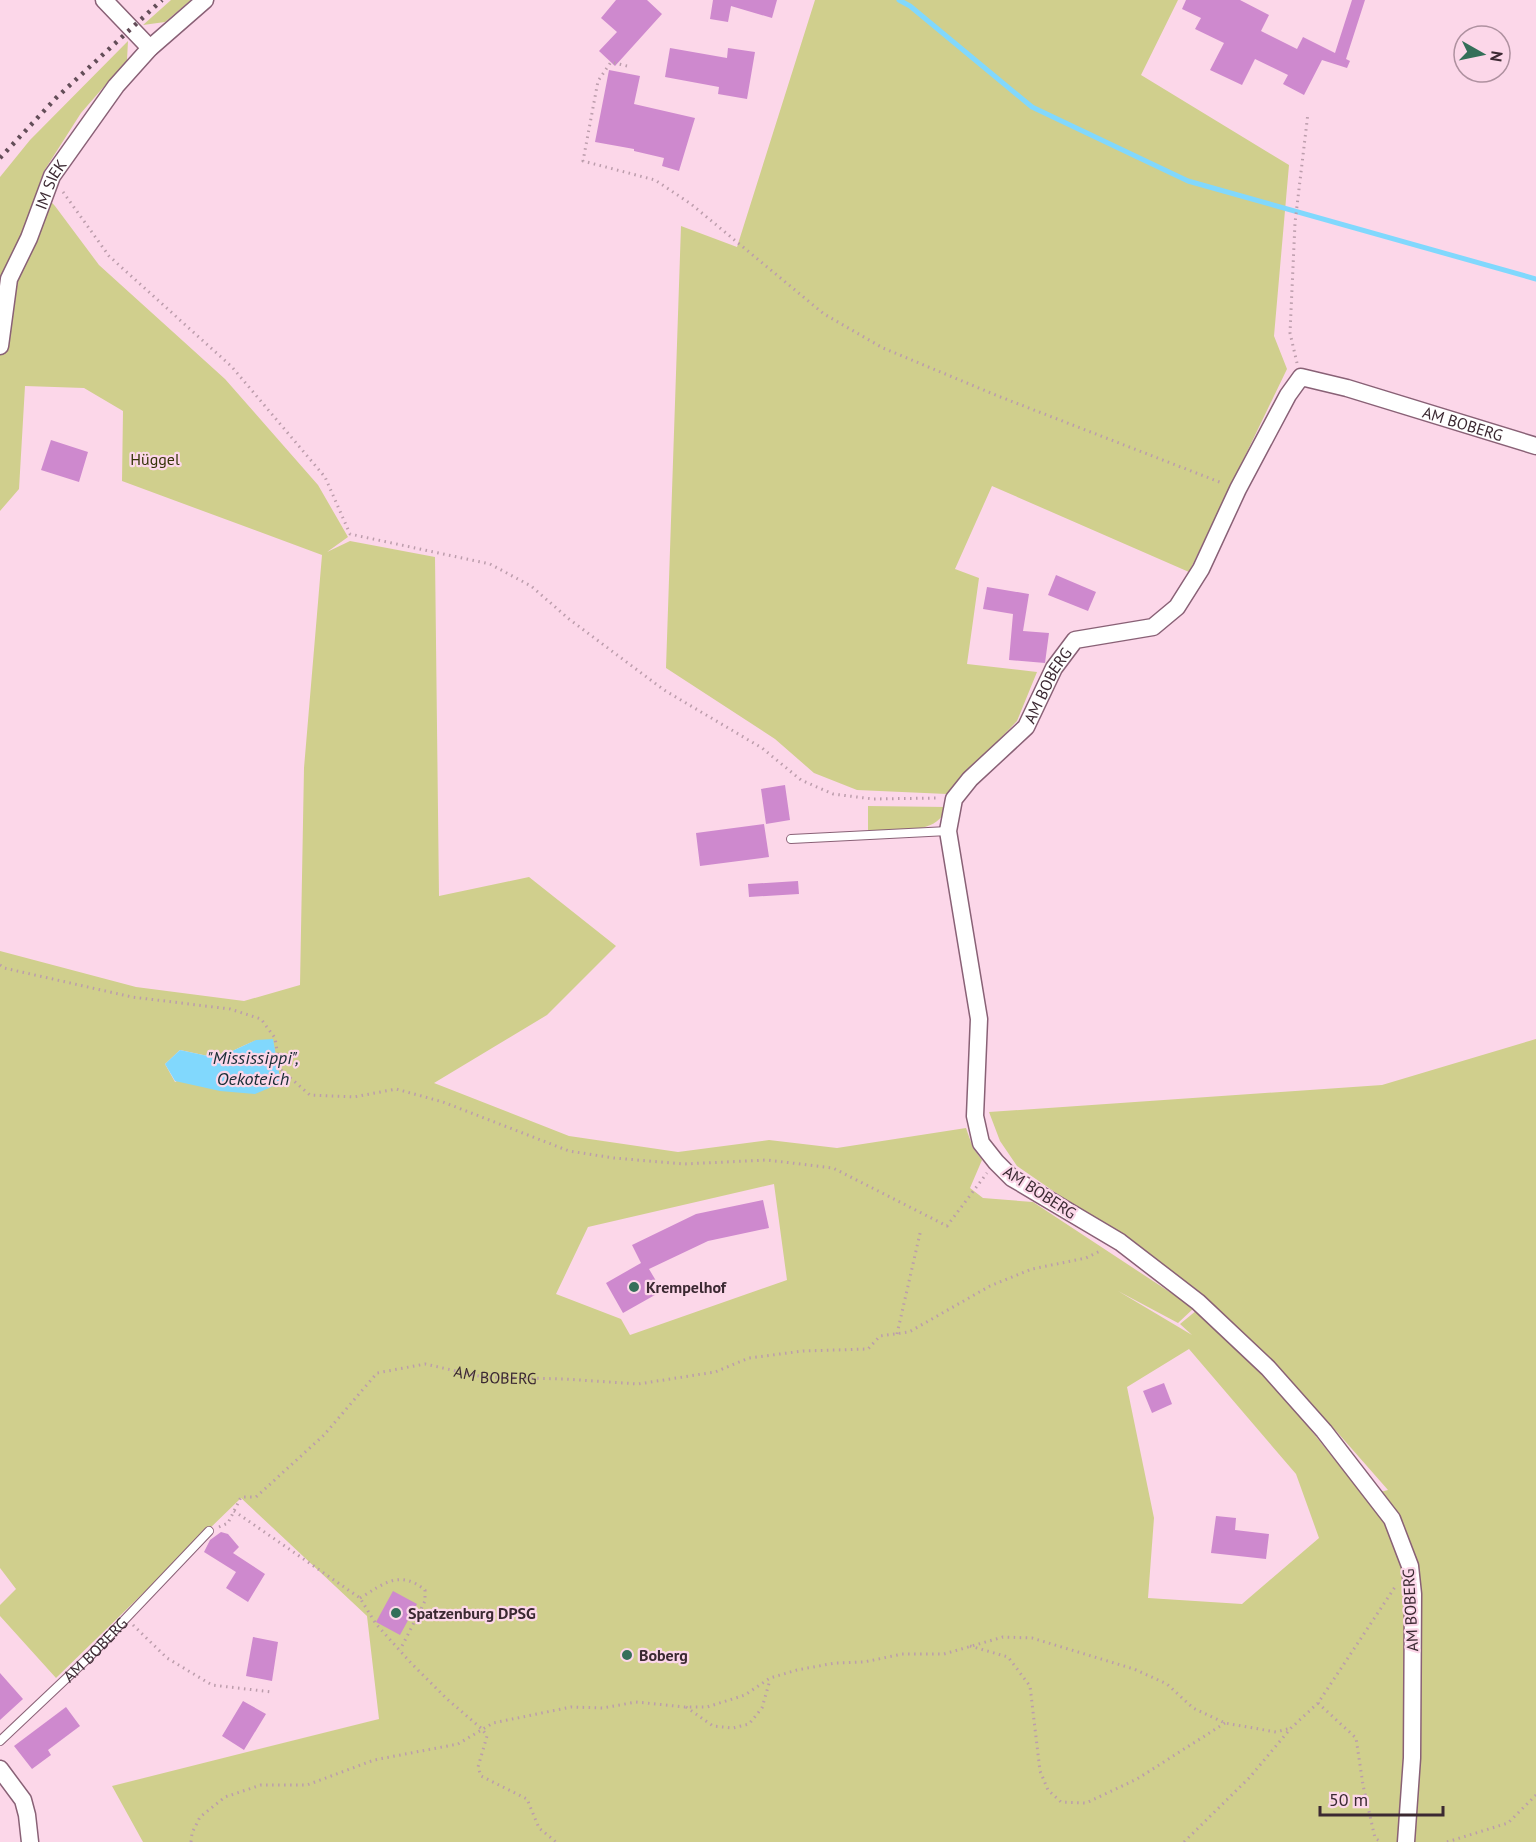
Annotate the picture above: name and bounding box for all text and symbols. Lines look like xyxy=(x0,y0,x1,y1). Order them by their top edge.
north arrow xyxy=(1452,24,1512,84)
text: N xyxy=(1486,50,1508,63)
street label: IM SIEK xyxy=(30,155,71,212)
street label: AM BOBERG xyxy=(1420,402,1506,445)
park label: Hüggel xyxy=(130,449,180,469)
street label: AM BOBERG xyxy=(1019,643,1076,726)
water label: "Mississippi", Oekoteich xyxy=(207,1046,299,1090)
street label: AM BOBERG xyxy=(1000,1161,1080,1223)
place label: Krempelhof xyxy=(646,1277,727,1297)
marker: Krempelhof xyxy=(627,1280,641,1294)
street label: AM BOBERG xyxy=(452,1361,537,1388)
street label: AM BOBERG xyxy=(1398,1568,1422,1652)
place label: Spatzenburg DPSG xyxy=(408,1603,536,1623)
marker: Spatzenburg DPSG xyxy=(389,1606,403,1620)
street label: AM BOBERG xyxy=(59,1613,132,1686)
place label: Boberg xyxy=(639,1645,688,1665)
marker: Boberg xyxy=(620,1648,634,1662)
scale bar xyxy=(1320,1779,1443,1817)
text: 50 m xyxy=(1329,1788,1368,1811)

